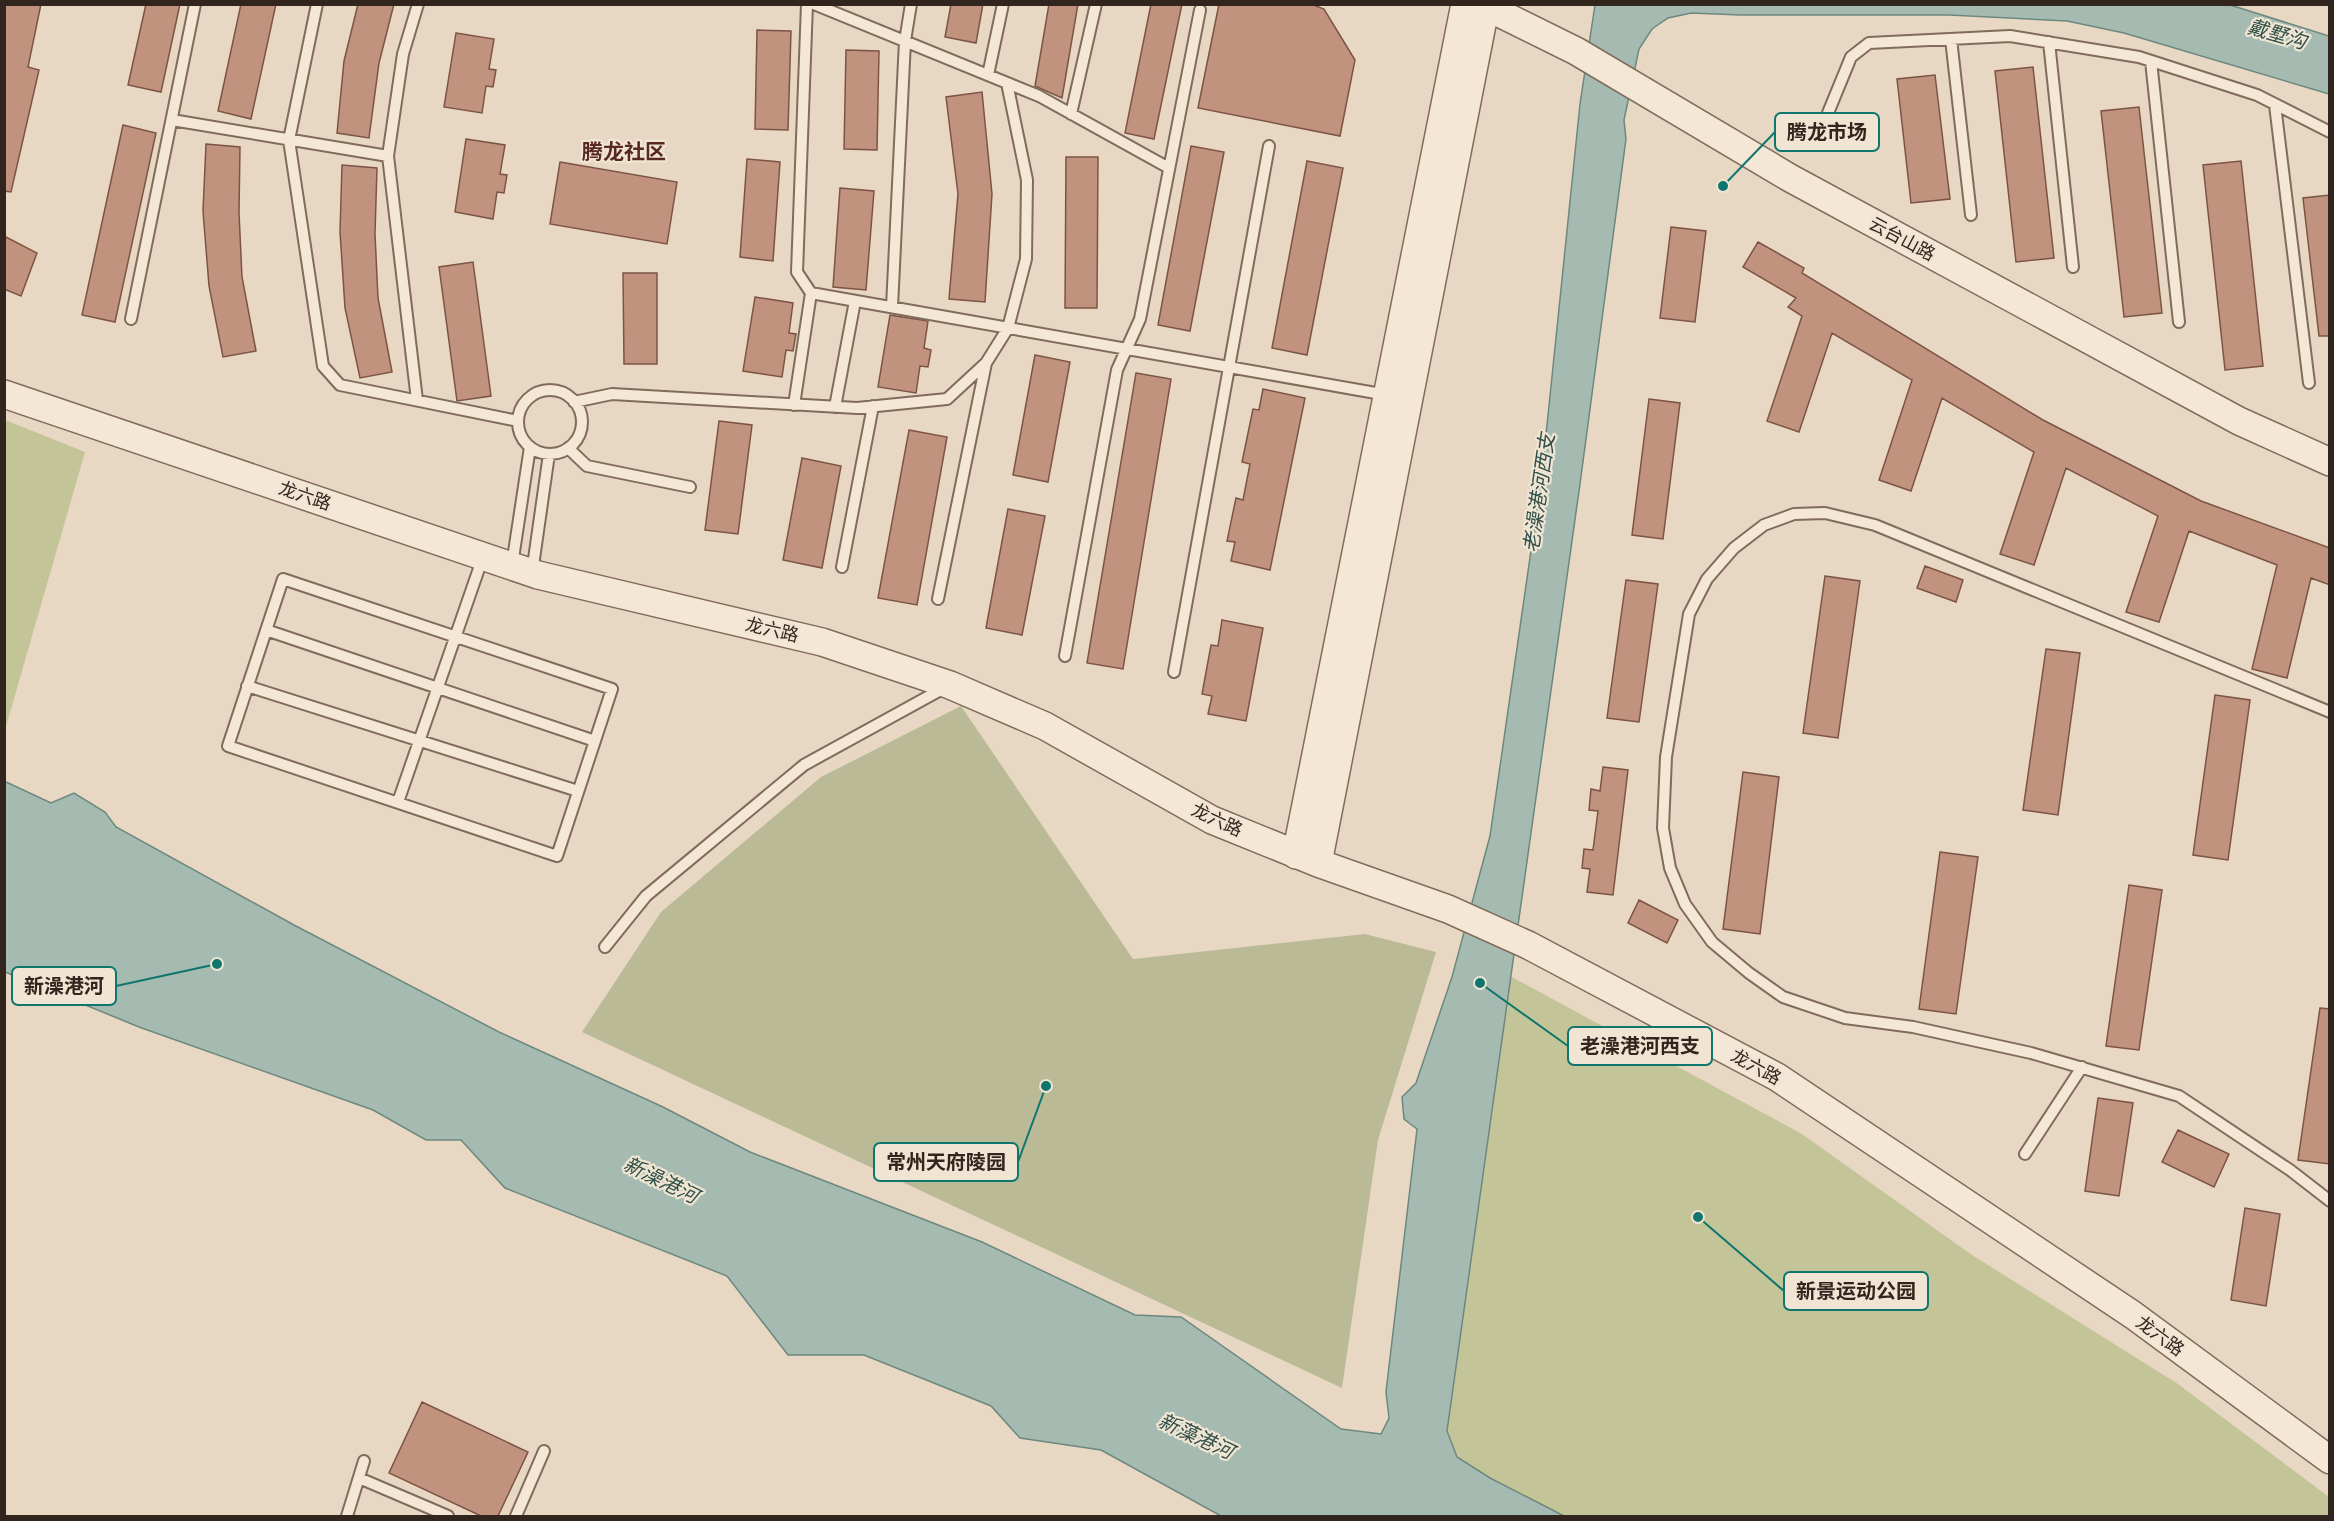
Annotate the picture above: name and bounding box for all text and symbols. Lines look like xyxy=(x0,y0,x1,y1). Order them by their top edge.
water label: 戴墅沟 xyxy=(2245,12,2312,55)
callout: 腾龙市场 xyxy=(1775,113,1879,151)
text: 腾龙市场 xyxy=(1787,118,1867,145)
district label: 腾龙社区 xyxy=(582,137,666,165)
street label: 云台山路 xyxy=(1865,211,1940,266)
water label: 老澡港河西支 xyxy=(1517,430,1561,554)
street label: 龙六路 xyxy=(276,475,335,515)
street label: 龙六路 xyxy=(743,611,801,647)
street label: 龙六路 xyxy=(1188,797,1247,841)
callout: 新澡港河 xyxy=(12,967,116,1005)
text: 新澡港河 xyxy=(24,972,104,999)
callout: 老澡港河西支 xyxy=(1568,1027,1712,1065)
text: 老澡港河西支 xyxy=(1580,1032,1700,1059)
street label: 龙六路 xyxy=(1727,1043,1786,1090)
callout: 常州天府陵园 xyxy=(874,1143,1018,1181)
text: 常州天府陵园 xyxy=(886,1148,1006,1175)
water label: 新澡港河 xyxy=(619,1150,707,1211)
callout: 新景运动公园 xyxy=(1784,1272,1928,1310)
text: 新景运动公园 xyxy=(1796,1277,1916,1304)
street label: 龙六路 xyxy=(2132,1310,2189,1361)
water label: 新藻港河 xyxy=(1154,1406,1242,1466)

